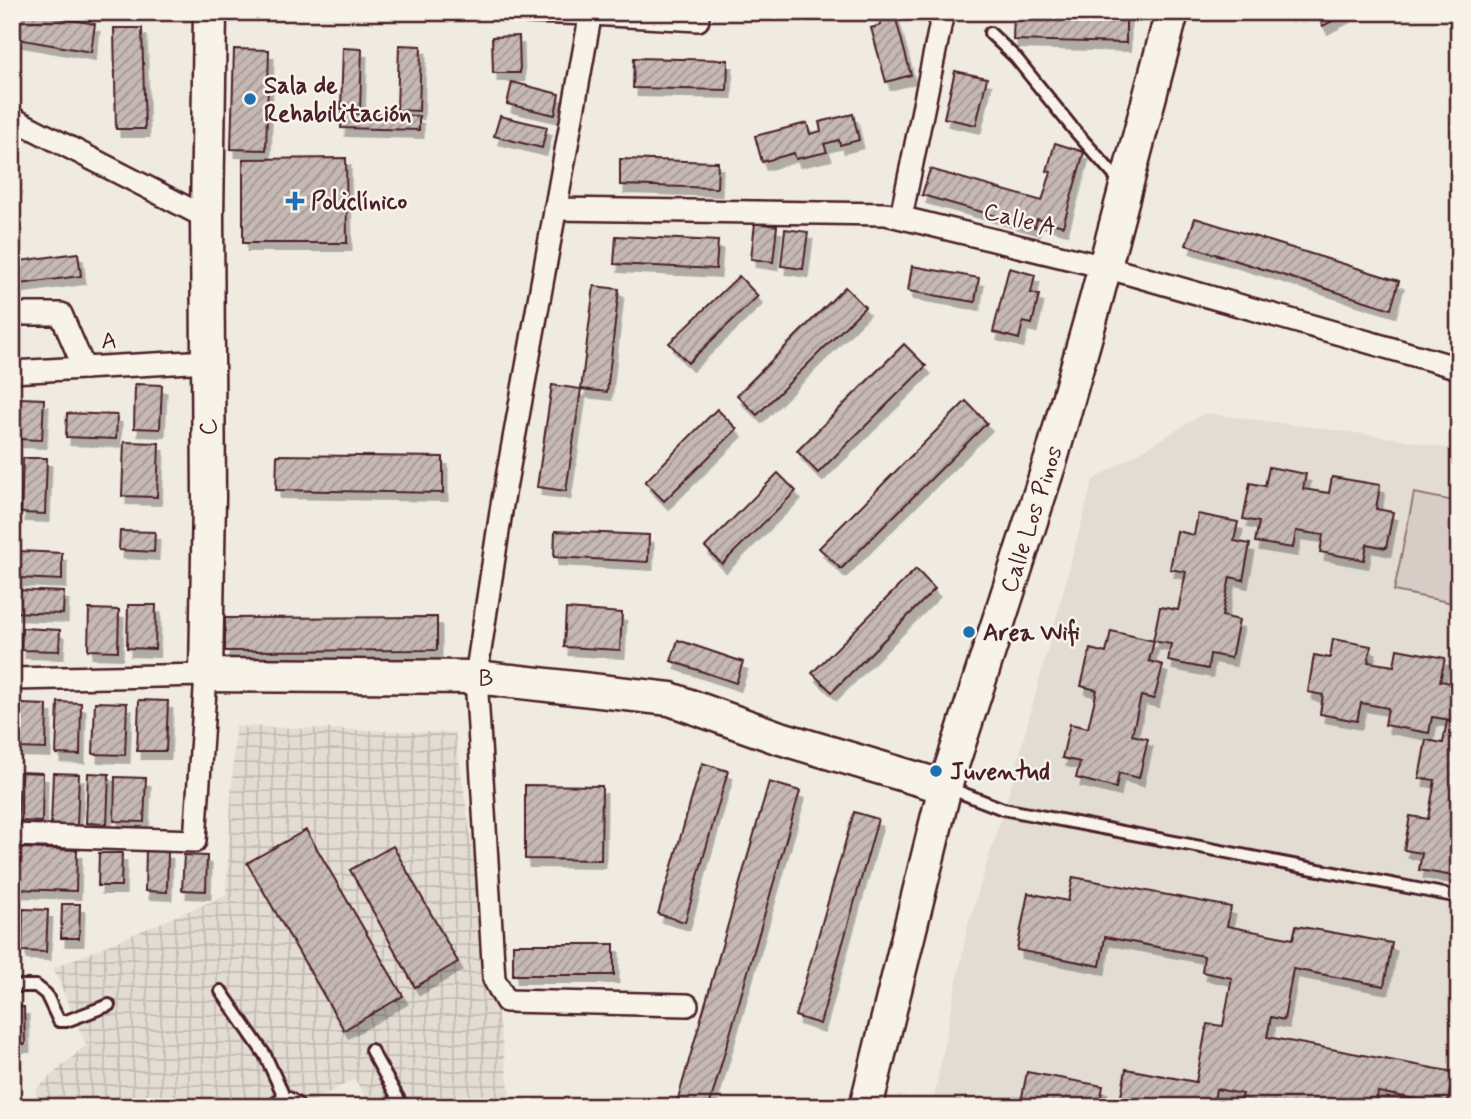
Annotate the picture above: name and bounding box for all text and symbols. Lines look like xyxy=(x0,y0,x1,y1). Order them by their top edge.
place label: Sala de Rehabilitación xyxy=(264,71,411,130)
marker: Sala de Rehabilitación xyxy=(242,91,258,107)
place label: Policlínico xyxy=(311,187,407,218)
marker: Policlínico xyxy=(285,191,305,211)
street label: Calle A xyxy=(980,197,1059,244)
street label: A xyxy=(100,326,118,357)
street label: C xyxy=(194,418,225,436)
street label: Calle Los Pinos xyxy=(994,442,1071,597)
place label: Area Wifi xyxy=(983,618,1080,649)
marker: Area Wifi xyxy=(961,624,977,640)
street label: B xyxy=(477,663,495,696)
place label: Juventud xyxy=(950,757,1050,788)
marker: Juventud xyxy=(928,763,944,779)

